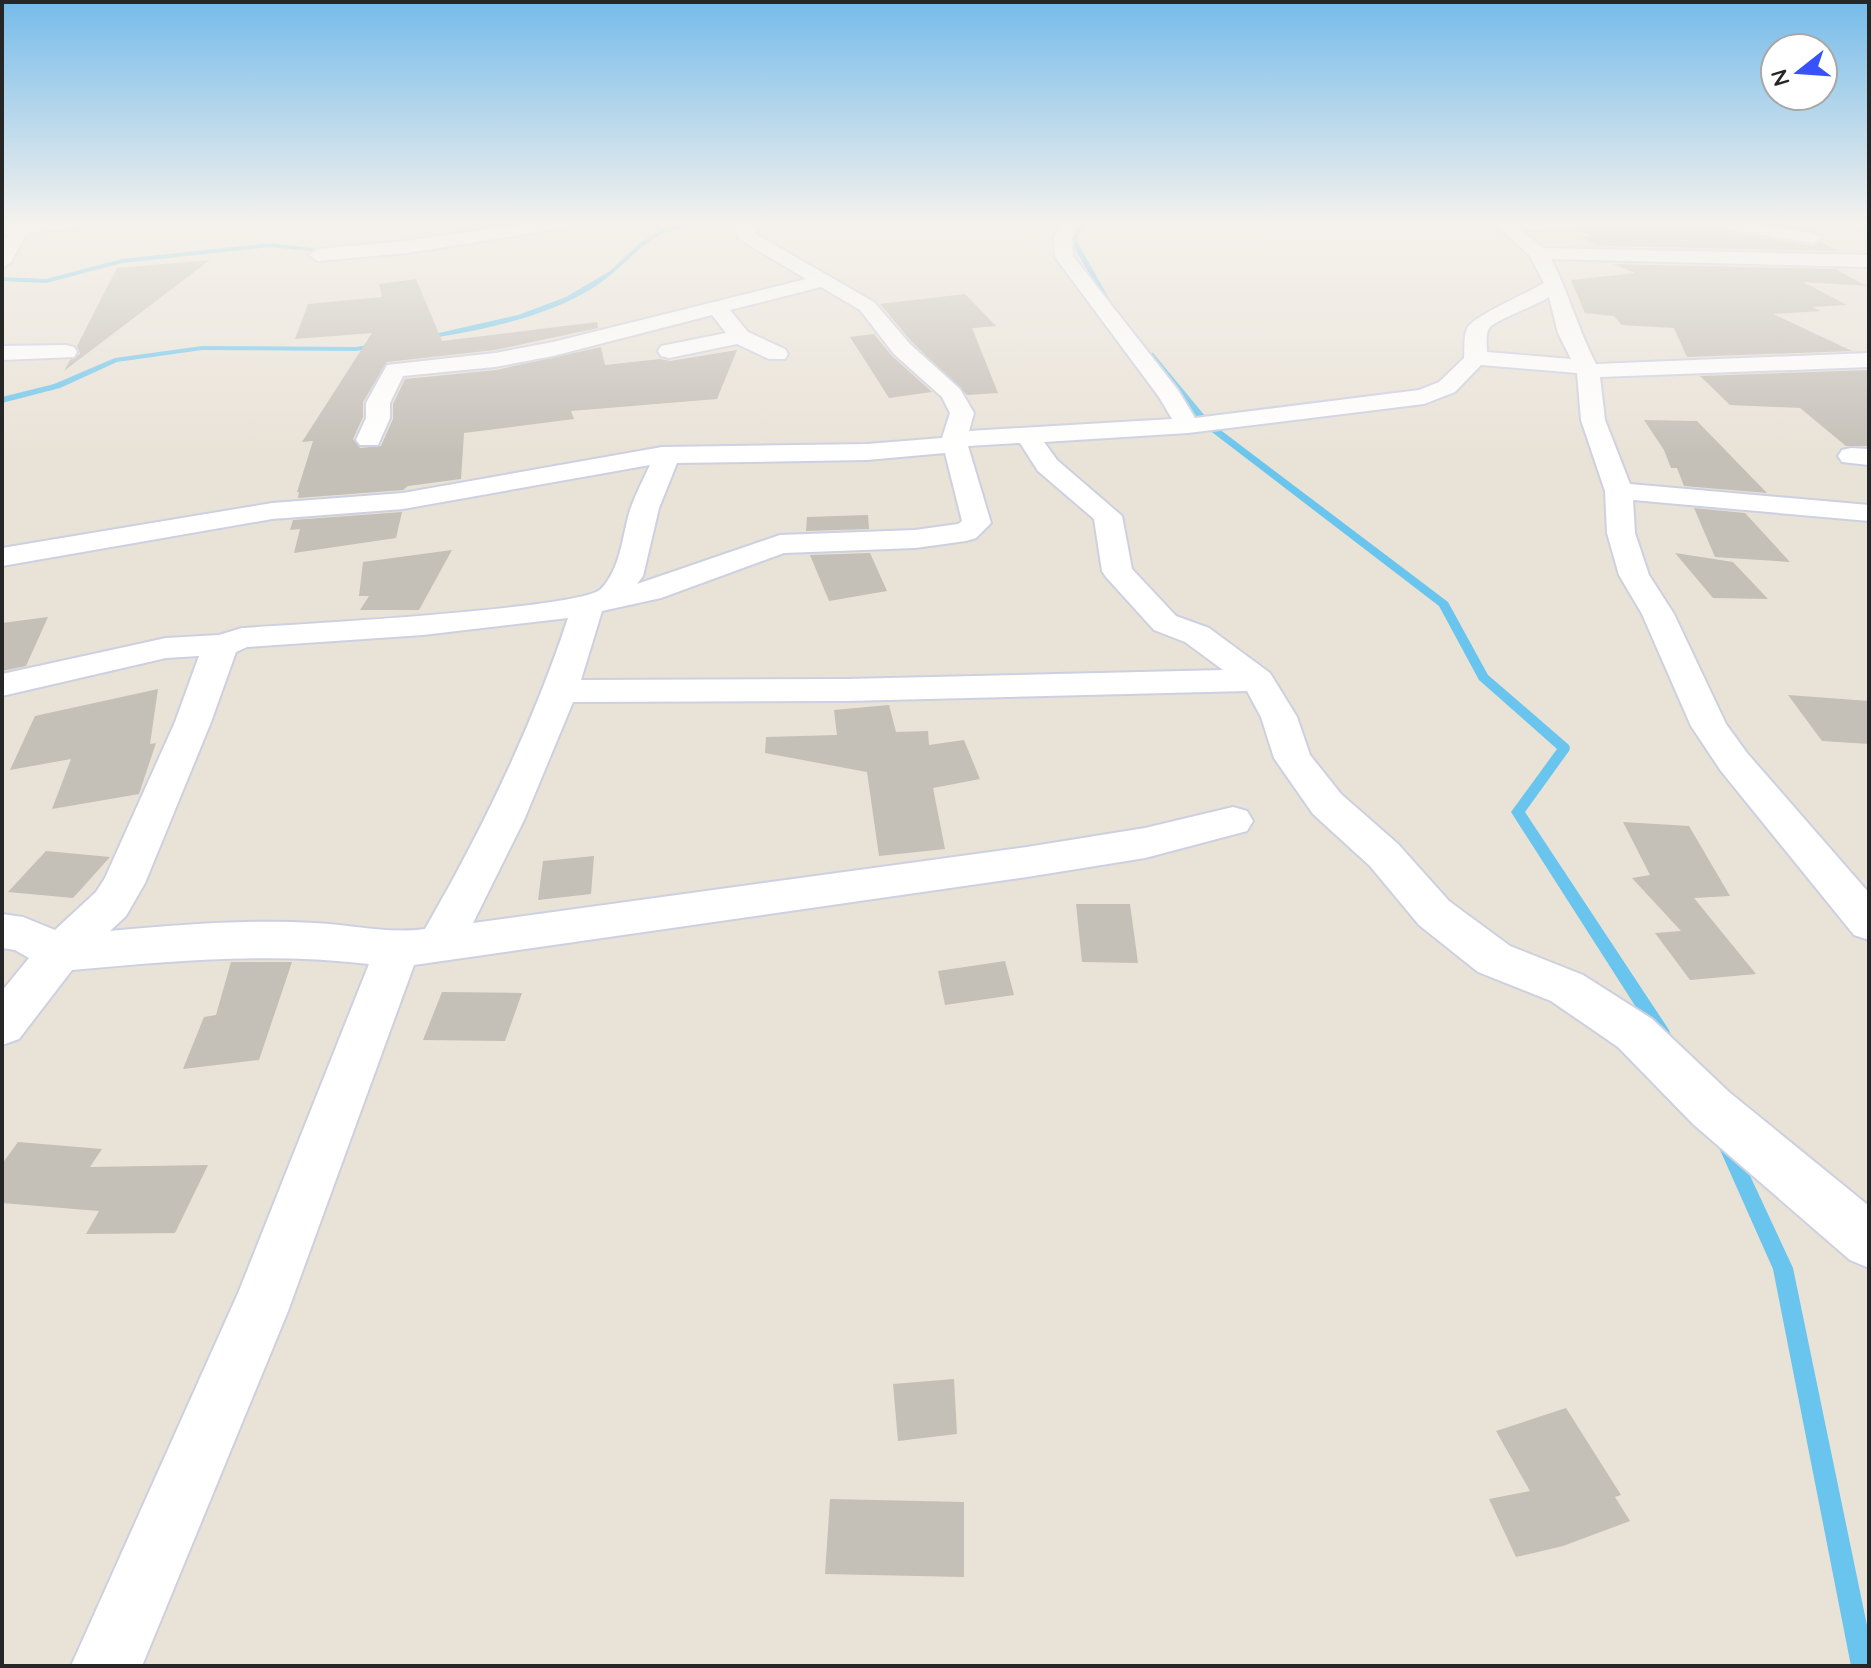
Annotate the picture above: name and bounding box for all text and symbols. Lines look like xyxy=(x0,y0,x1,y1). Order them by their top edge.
north arrow xyxy=(1759,32,1839,112)
text: N xyxy=(1764,66,1796,90)

